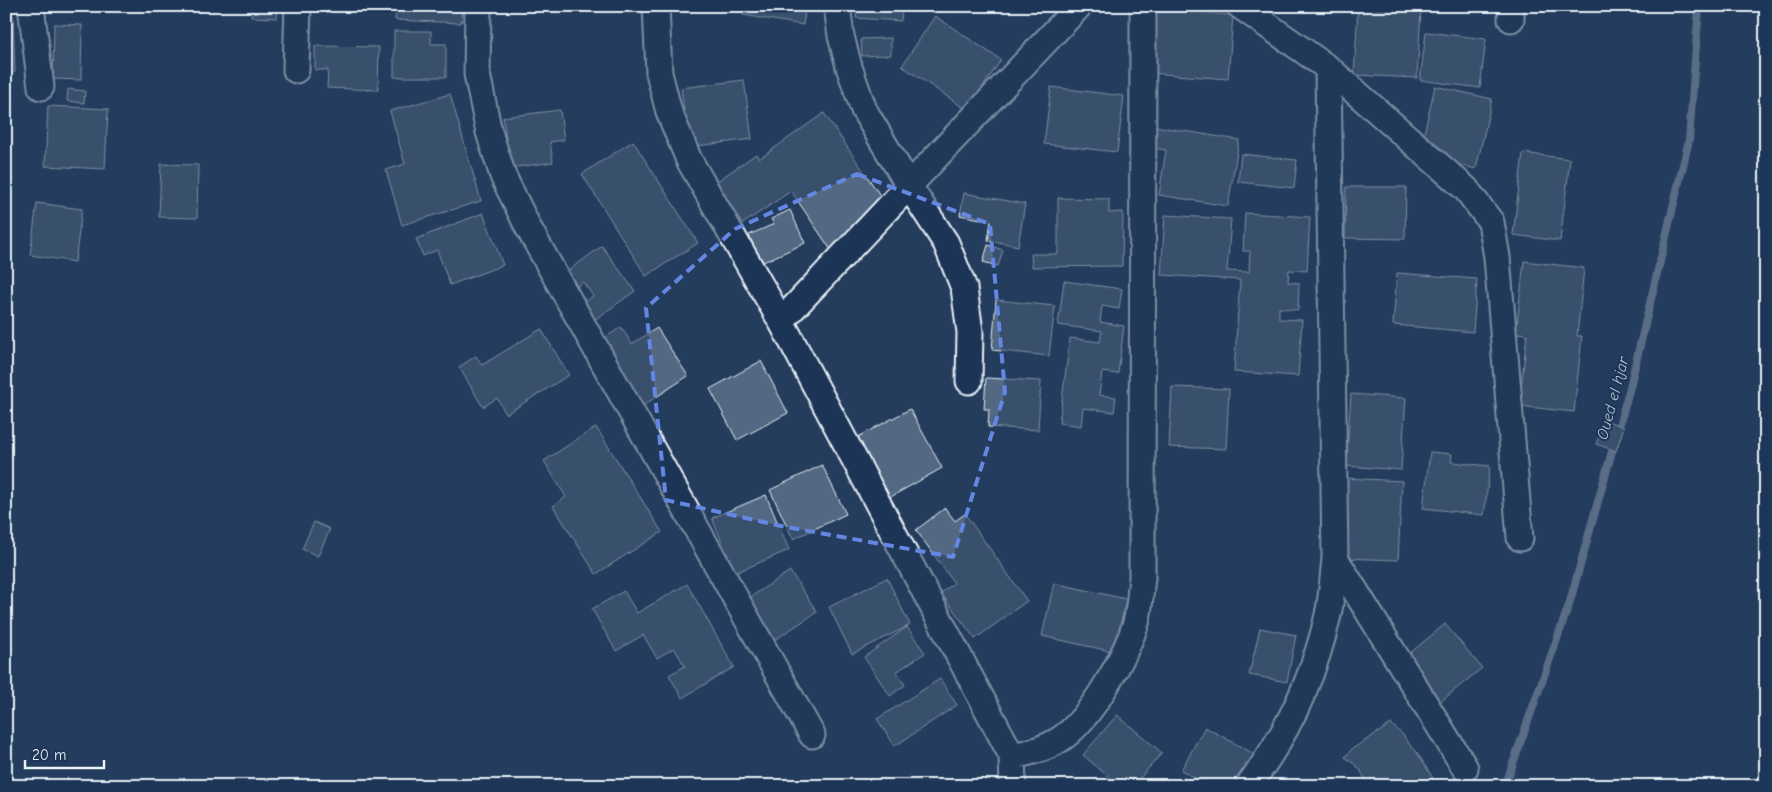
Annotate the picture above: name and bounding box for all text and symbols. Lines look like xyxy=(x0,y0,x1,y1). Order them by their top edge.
water label: Oued el hjar xyxy=(1593,354,1633,441)
scale bar xyxy=(25,737,104,769)
text: 20 m xyxy=(32,746,66,764)

